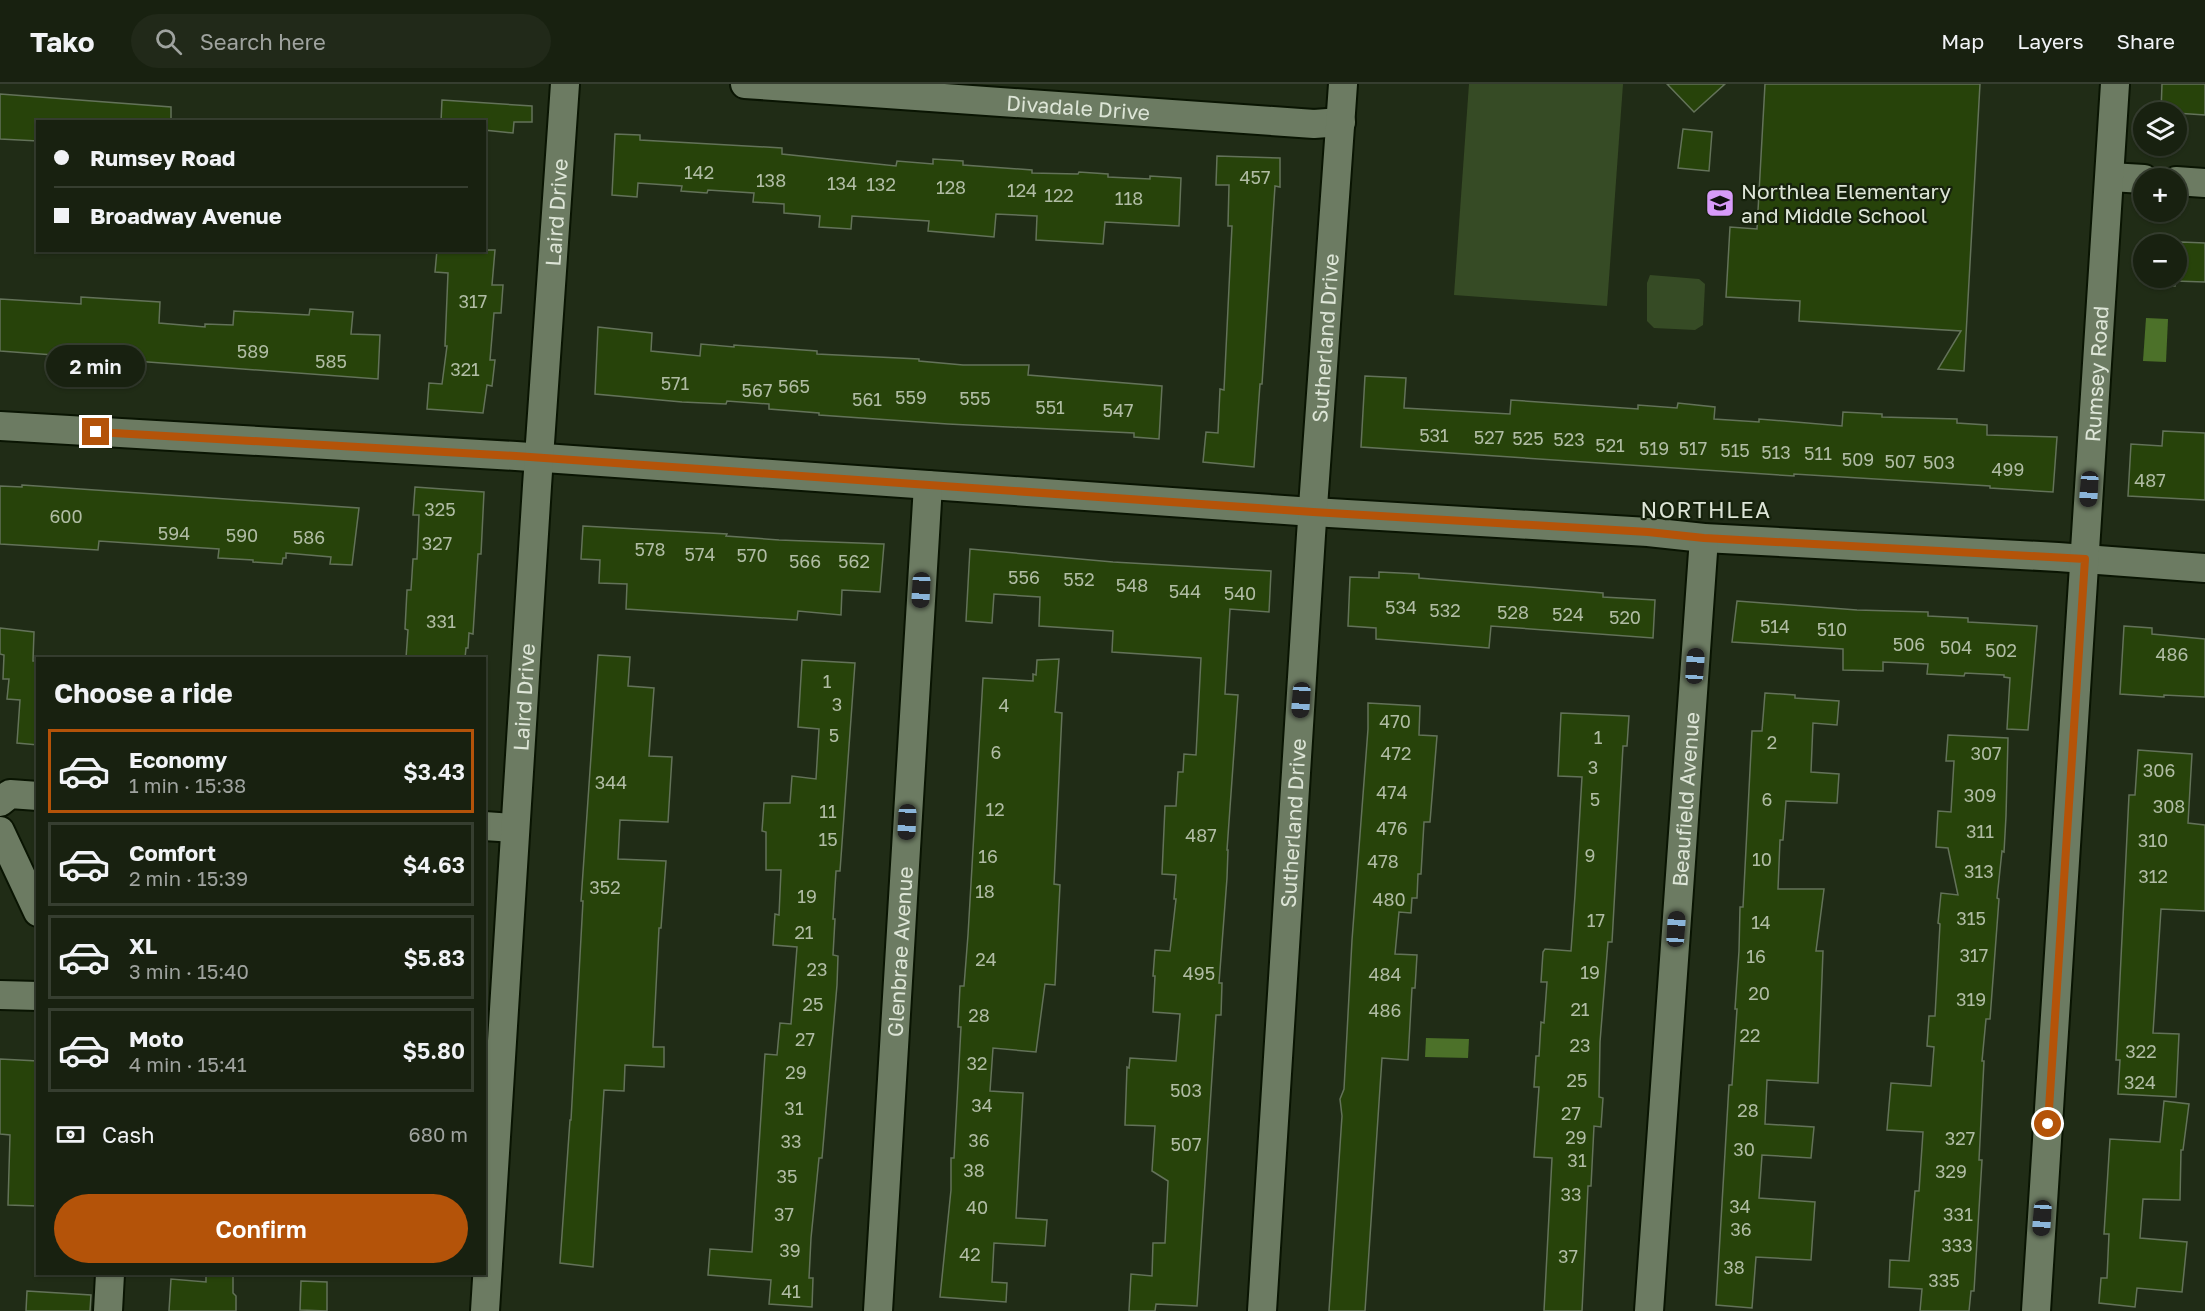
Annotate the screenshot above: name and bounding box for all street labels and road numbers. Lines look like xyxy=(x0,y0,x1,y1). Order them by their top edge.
street label: Divadale Drive xyxy=(1005,89,1151,125)
street label: Laird Drive xyxy=(539,158,573,267)
street label: Sutherland Drive xyxy=(1306,252,1344,424)
street label: Rumsey Road xyxy=(2079,305,2114,443)
street label: Laird Drive xyxy=(507,643,540,752)
street label: Beaufield Avenue xyxy=(1666,711,1705,888)
street label: Sutherland Drive xyxy=(1274,737,1311,908)
street label: Glenbrae Avenue xyxy=(882,866,918,1038)

